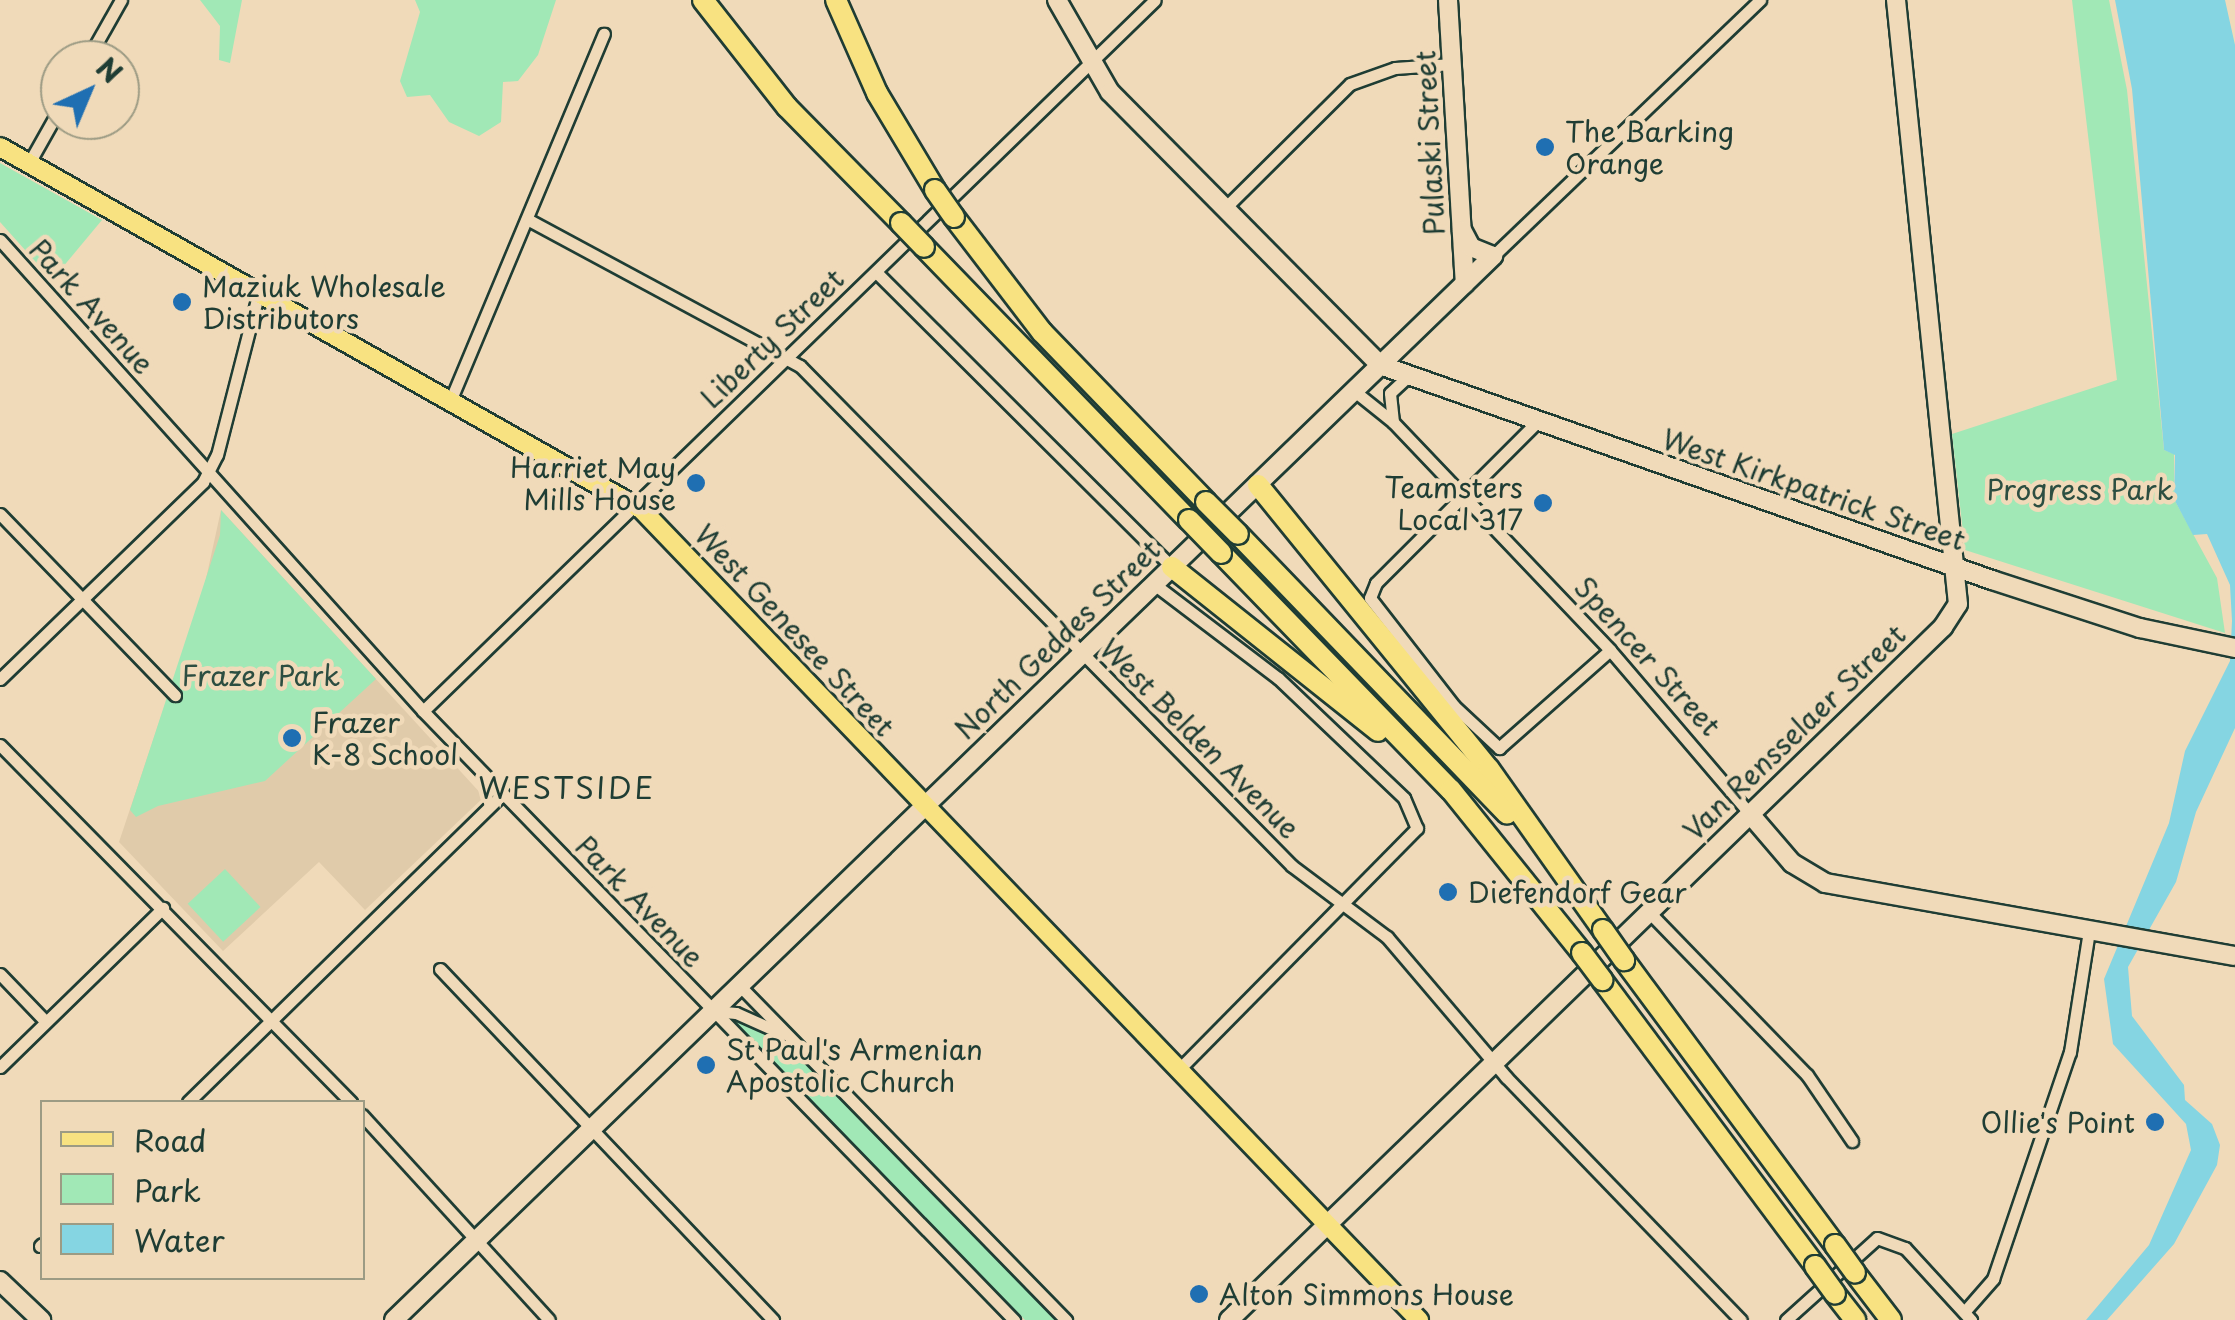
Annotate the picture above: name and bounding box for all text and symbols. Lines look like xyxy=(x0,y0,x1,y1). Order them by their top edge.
north arrow xyxy=(40,40,140,140)
text: N xyxy=(87,46,133,93)
street label: Pulaski Street xyxy=(1407,48,1451,238)
place label: The Barking Orange xyxy=(1565,114,1734,180)
marker: The Barking Orange xyxy=(1534,136,1556,158)
street label: Park Avenue xyxy=(23,233,161,379)
street label: Liberty Street xyxy=(693,261,851,415)
place label: Maziuk Wholesale Distributors xyxy=(202,269,445,335)
marker: Maziuk Wholesale Distributors xyxy=(171,291,193,313)
street label: West Kirkpatrick Street xyxy=(1658,421,1970,557)
place label: Harriet May Mills House xyxy=(508,450,676,516)
place label: Teamsters Local 317 xyxy=(1384,470,1523,536)
marker: Harriet May Mills House xyxy=(685,472,707,494)
park label: Progress Park xyxy=(1987,472,2173,506)
marker: Teamsters Local 317 xyxy=(1532,492,1554,514)
street label: West Genesee Street xyxy=(687,516,903,744)
street label: North Geddes Street xyxy=(946,531,1168,747)
street label: Spencer Street xyxy=(1568,570,1728,742)
street label: Van Rensselaer Street xyxy=(1677,618,1911,846)
street label: West Belden Avenue xyxy=(1093,631,1307,845)
park label: Frazer Park xyxy=(181,658,341,692)
place label: Frazer K-8 School xyxy=(312,705,458,771)
marker: Frazer K-8 School xyxy=(281,727,303,749)
district label: WESTSIDE xyxy=(478,769,656,805)
street label: Park Avenue xyxy=(570,829,710,973)
place label: Diefendorf Gear xyxy=(1468,875,1688,909)
marker: Diefendorf Gear xyxy=(1437,881,1459,903)
place label: St Paul's Armenian Apostolic Church xyxy=(726,1032,982,1098)
marker: St Paul's Armenian Apostolic Church xyxy=(695,1054,717,1076)
legend xyxy=(40,1100,365,1280)
place label: Ollie's Point xyxy=(1980,1105,2135,1139)
marker: Ollie's Point xyxy=(2144,1111,2166,1133)
text: Road xyxy=(134,1117,207,1162)
text: Park xyxy=(134,1167,201,1212)
text: Water xyxy=(134,1217,225,1262)
place label: Alton Simmons House xyxy=(1219,1277,1514,1311)
marker: Alton Simmons House xyxy=(1188,1283,1210,1305)

